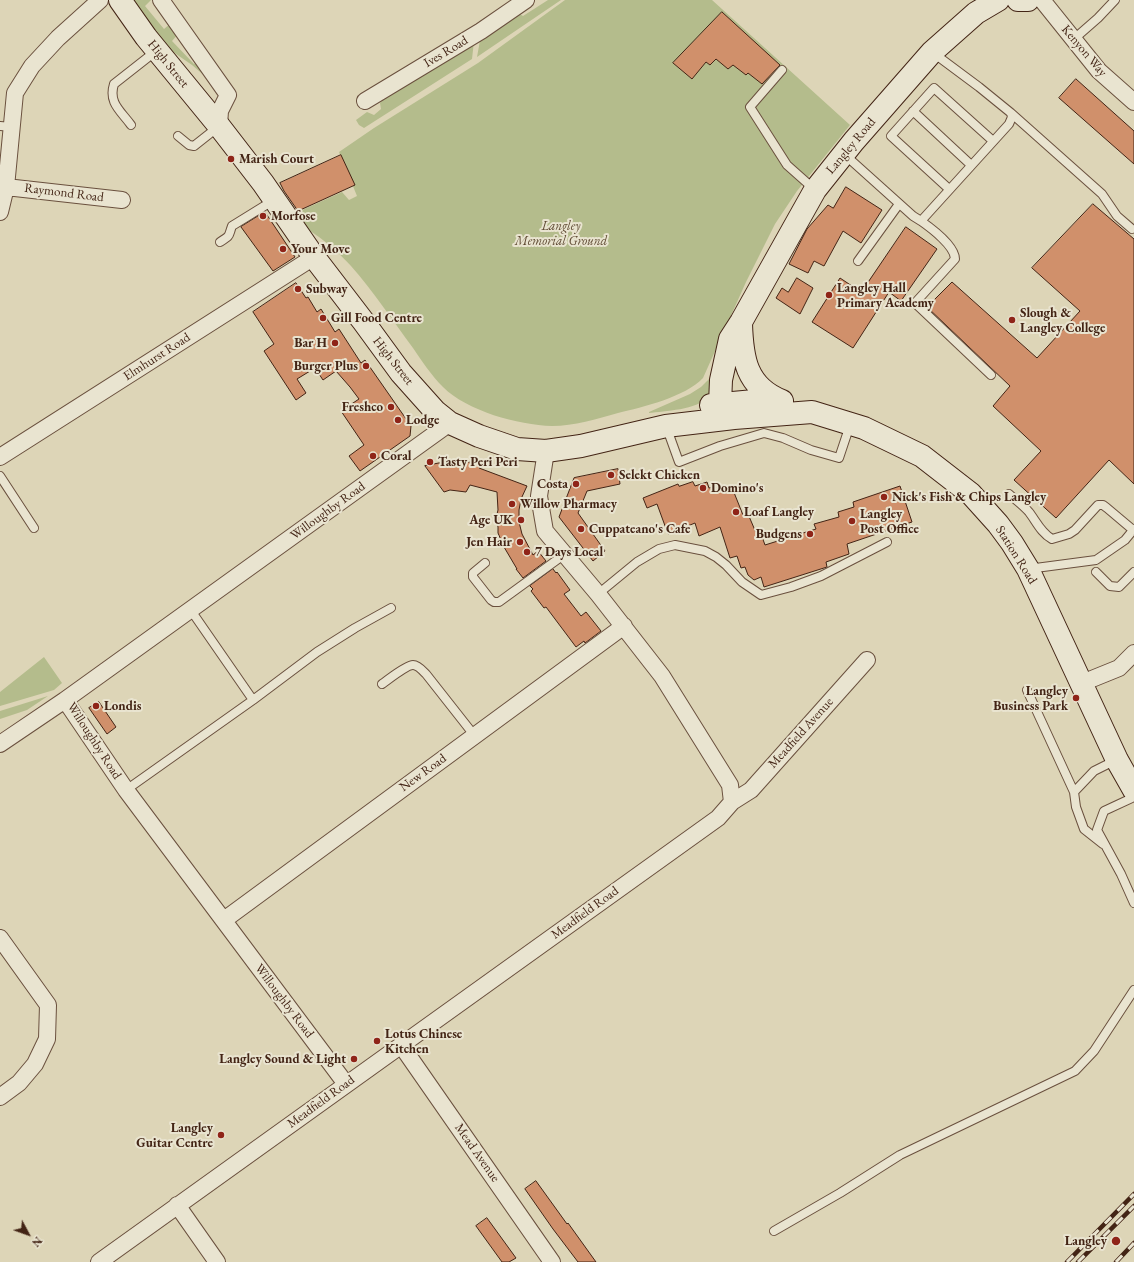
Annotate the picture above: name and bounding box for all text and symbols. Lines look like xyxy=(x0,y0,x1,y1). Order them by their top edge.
street label: Kenyon Way xyxy=(1058,22,1110,80)
street label: Ives Road xyxy=(421,33,471,71)
street label: High Street xyxy=(144,37,192,91)
street label: Langley Road xyxy=(823,115,879,177)
place label: Marish Court xyxy=(239,151,314,167)
marker: Marish Court xyxy=(226,154,236,164)
street label: Raymond Road xyxy=(23,180,105,206)
place label: Morfose xyxy=(271,208,316,224)
marker: Morfose xyxy=(258,211,268,221)
park label: Langley Memorial Ground xyxy=(515,218,607,249)
place label: Your Move xyxy=(291,241,350,257)
marker: Your Move xyxy=(278,244,288,254)
place label: Langley Hall Primary Academy xyxy=(837,280,934,311)
place label: Subway xyxy=(306,281,348,297)
marker: Subway xyxy=(293,284,303,294)
marker: Langley Hall Primary Academy xyxy=(824,290,834,300)
place label: Slough & Langley College xyxy=(1020,305,1105,336)
place label: Gill Food Centre xyxy=(331,310,422,326)
marker: Gill Food Centre xyxy=(318,313,328,323)
marker: Slough & Langley College xyxy=(1007,315,1017,325)
street label: Elmhurst Road xyxy=(121,330,193,384)
street label: High Street xyxy=(369,334,417,388)
place label: Bar H xyxy=(294,335,327,351)
marker: Bar H xyxy=(330,338,340,348)
place label: Burger Plus xyxy=(294,358,358,374)
marker: Burger Plus xyxy=(361,361,371,371)
place label: Freshco xyxy=(342,399,383,415)
marker: Freshco xyxy=(386,402,396,412)
place label: Lodge xyxy=(406,412,439,428)
marker: Lodge xyxy=(393,415,403,425)
place label: Coral xyxy=(381,448,412,464)
marker: Coral xyxy=(368,451,378,461)
place label: Tasty Peri Peri xyxy=(438,454,518,470)
marker: Tasty Peri Peri xyxy=(425,457,435,467)
place label: Selekt Chicken xyxy=(619,467,700,483)
marker: Selekt Chicken xyxy=(606,470,616,480)
place label: Costa xyxy=(537,476,568,492)
street label: Willoughby Road xyxy=(288,479,368,543)
marker: Costa xyxy=(571,479,581,489)
place label: Domino's xyxy=(711,480,763,496)
marker: Domino's xyxy=(698,483,708,493)
place label: Nick's Fish & Chips Langley xyxy=(892,489,1046,505)
marker: Nick's Fish & Chips Langley xyxy=(879,492,889,502)
place label: Willow Pharmacy xyxy=(520,496,617,512)
marker: Willow Pharmacy xyxy=(507,499,517,509)
place label: Loaf Langley xyxy=(744,504,814,520)
place label: Langley Post Office xyxy=(860,506,919,537)
marker: Loaf Langley xyxy=(731,507,741,517)
place label: Age UK xyxy=(469,512,513,528)
marker: Age UK xyxy=(516,515,526,525)
marker: Langley Post Office xyxy=(847,516,857,526)
place label: Cuppateano's Cafe xyxy=(589,521,690,537)
street label: Station Road xyxy=(992,523,1040,587)
marker: Cuppateano's Cafe xyxy=(576,524,586,534)
place label: Budgens xyxy=(756,526,802,542)
marker: Budgens xyxy=(805,529,815,539)
place label: Jen Hair xyxy=(466,534,512,550)
marker: Jen Hair xyxy=(515,537,525,547)
place label: 7 Days Local xyxy=(535,544,603,560)
marker: 7 Days Local xyxy=(522,547,532,557)
place label: Langley Business Park xyxy=(993,683,1068,714)
marker: Langley Business Park xyxy=(1071,693,1081,703)
street label: Meadfield Avenue xyxy=(765,694,837,772)
place label: Londis xyxy=(104,698,141,714)
street label: Willoughby Road xyxy=(63,700,125,782)
marker: Londis xyxy=(91,701,101,711)
street label: New Road xyxy=(397,751,449,795)
street label: Meadfield Road xyxy=(548,883,622,943)
street label: Willoughby Road xyxy=(251,961,317,1041)
place label: Lotus Chinese Kitchen xyxy=(385,1026,462,1057)
marker: Lotus Chinese Kitchen xyxy=(372,1036,382,1046)
place label: Langley Sound & Light xyxy=(219,1051,346,1067)
marker: Langley Sound & Light xyxy=(349,1054,359,1064)
street label: Meadfield Road xyxy=(284,1072,358,1132)
place label: Langley Guitar Centre xyxy=(136,1120,213,1151)
street label: Mead Avenue xyxy=(451,1121,503,1185)
marker: Langley Guitar Centre xyxy=(216,1130,226,1140)
north arrow xyxy=(8,1214,48,1254)
place label: Langley xyxy=(1065,1233,1107,1249)
text: N xyxy=(29,1234,45,1250)
marker: Langley xyxy=(1110,1235,1122,1247)

